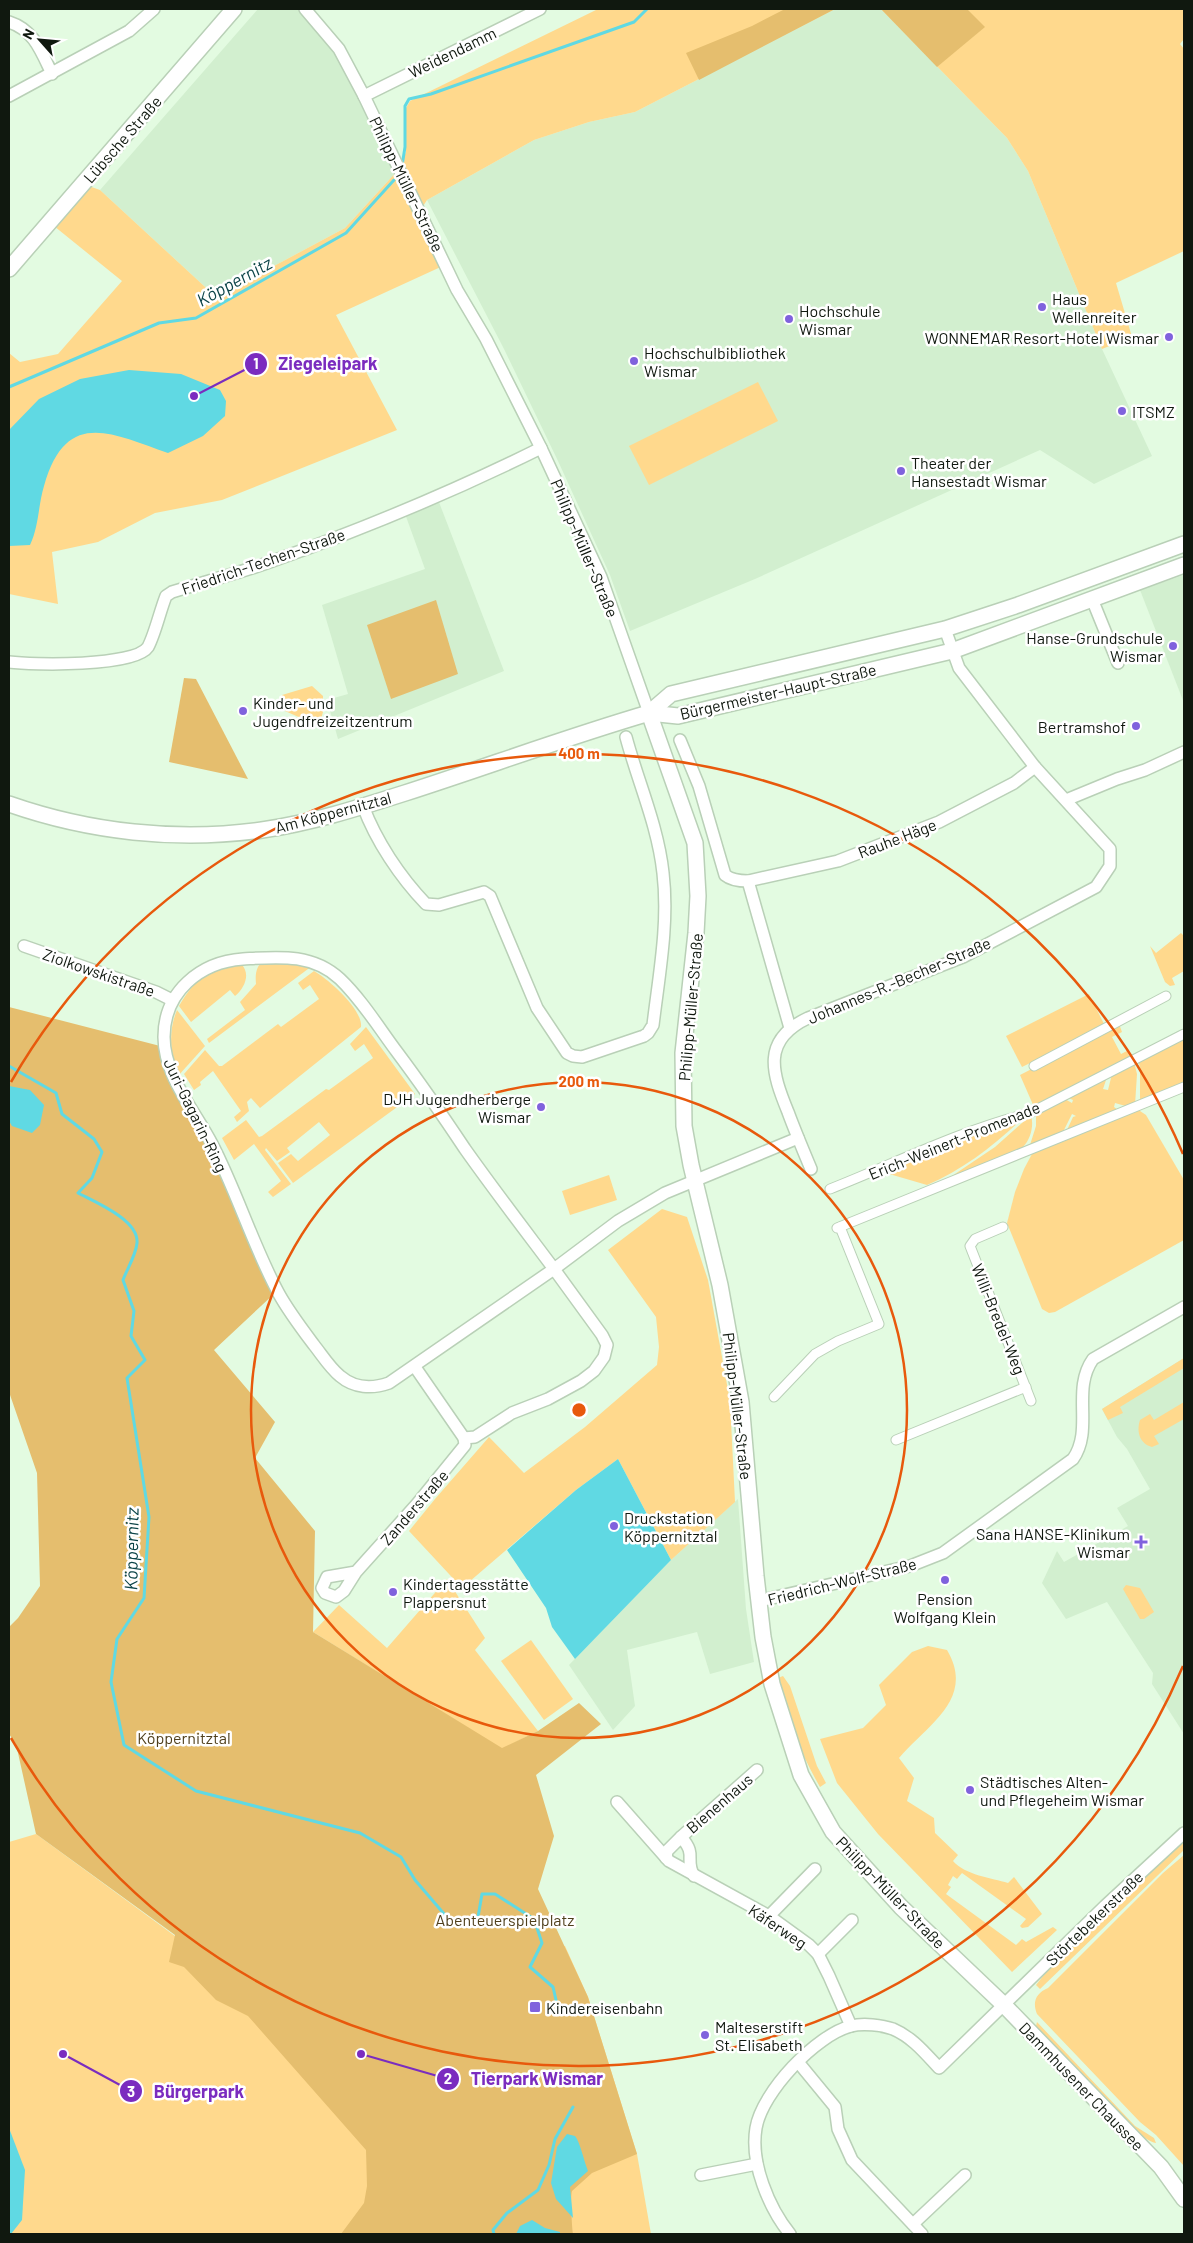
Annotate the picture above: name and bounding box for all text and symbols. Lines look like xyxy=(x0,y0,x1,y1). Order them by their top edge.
north arrow xyxy=(15,15,65,65)
street label: Weidendamm xyxy=(405,23,499,81)
text: N xyxy=(18,26,38,42)
street label: Lübsche Straße xyxy=(79,92,165,186)
street label: Philipp-Müller-Straße xyxy=(366,113,448,255)
water label: Köppernitz xyxy=(193,251,276,311)
place label: Haus Wellenreiter xyxy=(1052,289,1137,326)
place label: Hochschule Wismar xyxy=(799,301,881,338)
marker: Haus Wellenreiter xyxy=(1036,301,1048,313)
marker: Hochschule Wismar xyxy=(783,313,795,325)
place label: WONNEMAR Resort-Hotel Wismar xyxy=(925,328,1159,347)
marker: WONNEMAR Resort-Hotel Wismar xyxy=(1163,331,1175,343)
place label: Hochschulbibliothek Wismar xyxy=(644,343,786,380)
callout: Ziegeleipark xyxy=(243,348,387,381)
text: Ziegeleipark xyxy=(278,352,378,374)
text: 1 xyxy=(253,354,259,372)
marker: Hochschulbibliothek Wismar xyxy=(628,355,640,367)
place label: ITSMZ xyxy=(1132,402,1175,421)
marker: ITSMZ xyxy=(1116,405,1128,417)
place label: Theater der Hansestadt Wismar xyxy=(911,453,1047,490)
marker: Theater der Hansestadt Wismar xyxy=(895,465,907,477)
street label: Philipp-Müller-Straße xyxy=(547,476,623,620)
street label: Friedrich-Techen-Straße xyxy=(179,524,347,598)
place label: Hanse-Grundschule Wismar xyxy=(1026,628,1163,665)
marker: Hanse-Grundschule Wismar xyxy=(1167,640,1179,652)
street label: Bürgermeister-Haupt-Straße xyxy=(678,659,878,723)
place label: Kinder- und Jugendfreizeitzentrum xyxy=(253,693,412,730)
marker: Kinder- und Jugendfreizeitzentrum xyxy=(237,705,249,717)
place label: Bertramshof xyxy=(1038,717,1126,736)
marker: Bertramshof xyxy=(1130,720,1142,732)
text: 400 m xyxy=(558,744,600,762)
street label: Am Köppernitztal xyxy=(273,787,393,837)
street label: Rauhe Häge xyxy=(855,814,939,862)
street label: Philipp-Müller-Straße xyxy=(674,932,706,1082)
street label: Johannes-R.-Becher-Straße xyxy=(805,933,993,1027)
street label: Ziolkowskistraße xyxy=(41,944,157,1000)
street label: Juri-Gagarin-Ring xyxy=(160,1055,232,1175)
text: 200 m xyxy=(558,1072,600,1090)
place label: DJH Jugendherberge Wismar xyxy=(383,1089,531,1126)
street label: Erich-Weinert-Promenade xyxy=(866,1097,1042,1183)
marker: DJH Jugendherberge Wismar xyxy=(535,1101,547,1113)
street label: Willi-Bredel-Weg xyxy=(968,1261,1030,1377)
street label: Philipp-Müller-Straße xyxy=(720,1331,756,1481)
centre of rings xyxy=(570,1401,588,1419)
street label: Zanderstraße xyxy=(376,1466,452,1548)
water label: Köppernitz xyxy=(119,1507,143,1590)
place label: Druckstation Köppernitztal xyxy=(624,1508,717,1545)
marker: Druckstation Köppernitztal xyxy=(608,1520,620,1532)
place label: Sana HANSE-Klinikum Wismar xyxy=(976,1524,1130,1561)
marker: Sana HANSE-Klinikum Wismar xyxy=(1134,1535,1148,1549)
street label: Friedrich-Wolf-Straße xyxy=(766,1553,918,1609)
place label: Kindertagesstätte Plappersnut xyxy=(403,1574,529,1611)
marker: Pension Wolfgang Klein xyxy=(939,1574,951,1586)
marker: Kindertagesstätte Plappersnut xyxy=(387,1586,399,1598)
place label: Pension Wolfgang Klein xyxy=(894,1589,996,1626)
park label: Köppernitztal xyxy=(137,1728,231,1747)
street label: Bienenhaus xyxy=(682,1769,756,1837)
place label: Städtisches Alten- und Pflegeheim Wismar xyxy=(980,1772,1144,1809)
marker: Städtisches Alten- und Pflegeheim Wismar xyxy=(964,1784,976,1796)
street label: Philipp-Müller-Straße xyxy=(833,1832,949,1952)
street label: Störtebekerstraße xyxy=(1041,1867,1147,1969)
street label: Käferweg xyxy=(745,1900,811,1952)
park label: Abenteuerspielplatz xyxy=(436,1910,574,1929)
place label: Kindereisenbahn xyxy=(546,1998,663,2017)
marker: Kindereisenbahn xyxy=(528,2000,542,2014)
place label: Malteserstift St. Elisabeth xyxy=(715,2017,803,2054)
street label: Dammhusener Chaussee xyxy=(1016,2018,1148,2154)
marker: Malteserstift St. Elisabeth xyxy=(699,2029,711,2041)
callout: Tierpark Wismar xyxy=(436,2062,613,2095)
text: Tierpark Wismar xyxy=(471,2067,603,2089)
text: 2 xyxy=(444,2069,452,2087)
callout: Bürgerpark xyxy=(119,2075,254,2108)
text: Bürgerpark xyxy=(154,2080,245,2102)
text: 3 xyxy=(127,2082,135,2100)

